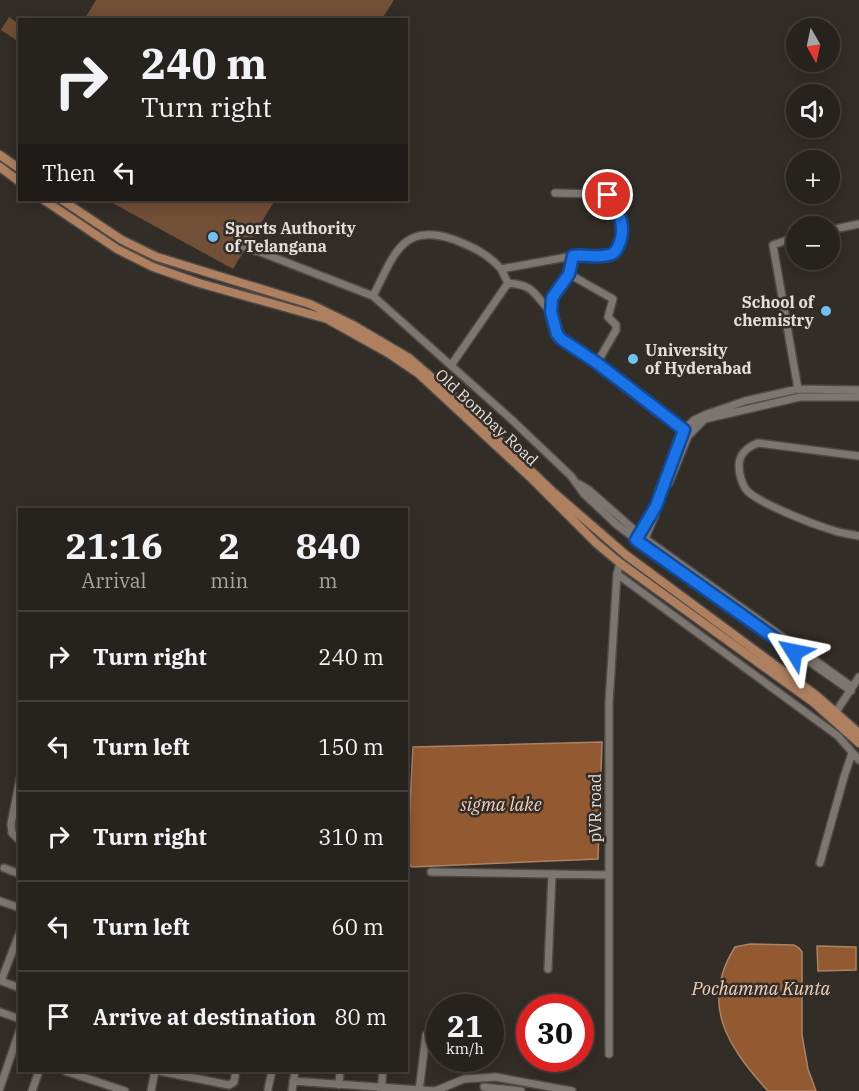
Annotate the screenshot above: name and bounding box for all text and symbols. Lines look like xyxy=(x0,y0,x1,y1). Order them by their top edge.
north arrow xyxy=(786,18,840,72)
map controls xyxy=(786,18,840,270)
text: 240 m xyxy=(141,36,267,91)
icon: right xyxy=(42,42,120,120)
button: sound xyxy=(786,84,840,138)
text: Turn right xyxy=(141,89,272,124)
button: + xyxy=(786,150,840,204)
icon: left xyxy=(108,156,141,189)
text: Then xyxy=(42,158,96,187)
pin xyxy=(582,169,633,220)
icon: arrive xyxy=(591,178,624,211)
button: − xyxy=(786,216,840,270)
place label: Sports Authority of Telangana xyxy=(225,218,357,256)
marker: Sports Authority of Telangana xyxy=(206,230,220,244)
place label: School of chemistry xyxy=(734,292,816,330)
marker: School of chemistry xyxy=(819,304,833,318)
place label: University of Hyderabad xyxy=(645,340,752,378)
marker: University of Hyderabad xyxy=(626,352,640,366)
street label: Old Bombay Road xyxy=(431,364,543,470)
text: 21:16 xyxy=(65,522,163,569)
text: 2 xyxy=(218,522,240,569)
text: 840 xyxy=(296,522,361,569)
text: Arrival xyxy=(82,567,147,594)
text: min xyxy=(210,567,248,594)
text: m xyxy=(319,567,338,594)
position arrow xyxy=(762,620,826,684)
icon: right xyxy=(42,640,75,673)
text: Turn right xyxy=(93,642,207,671)
text: 240 m xyxy=(318,642,384,671)
icon: left xyxy=(42,730,75,763)
text: Turn left xyxy=(93,732,189,761)
text: 150 m xyxy=(318,732,384,761)
street label: pVR road xyxy=(585,773,605,842)
water label: sigma lake xyxy=(460,793,542,816)
icon: right xyxy=(42,820,75,853)
text: Turn right xyxy=(93,822,207,851)
text: 310 m xyxy=(318,822,384,851)
icon: left xyxy=(42,910,75,943)
text: Turn left xyxy=(93,912,189,941)
text: 60 m xyxy=(332,912,384,941)
water label: Pochamma Kunta xyxy=(691,977,830,1000)
speed limit sign: 30 xyxy=(516,994,594,1072)
icon: arrive xyxy=(42,1000,75,1033)
text: Arrive at destination xyxy=(93,1002,316,1031)
text: 80 m xyxy=(334,1002,387,1031)
text: 21 xyxy=(447,1006,483,1045)
text: km/h xyxy=(446,1039,484,1058)

